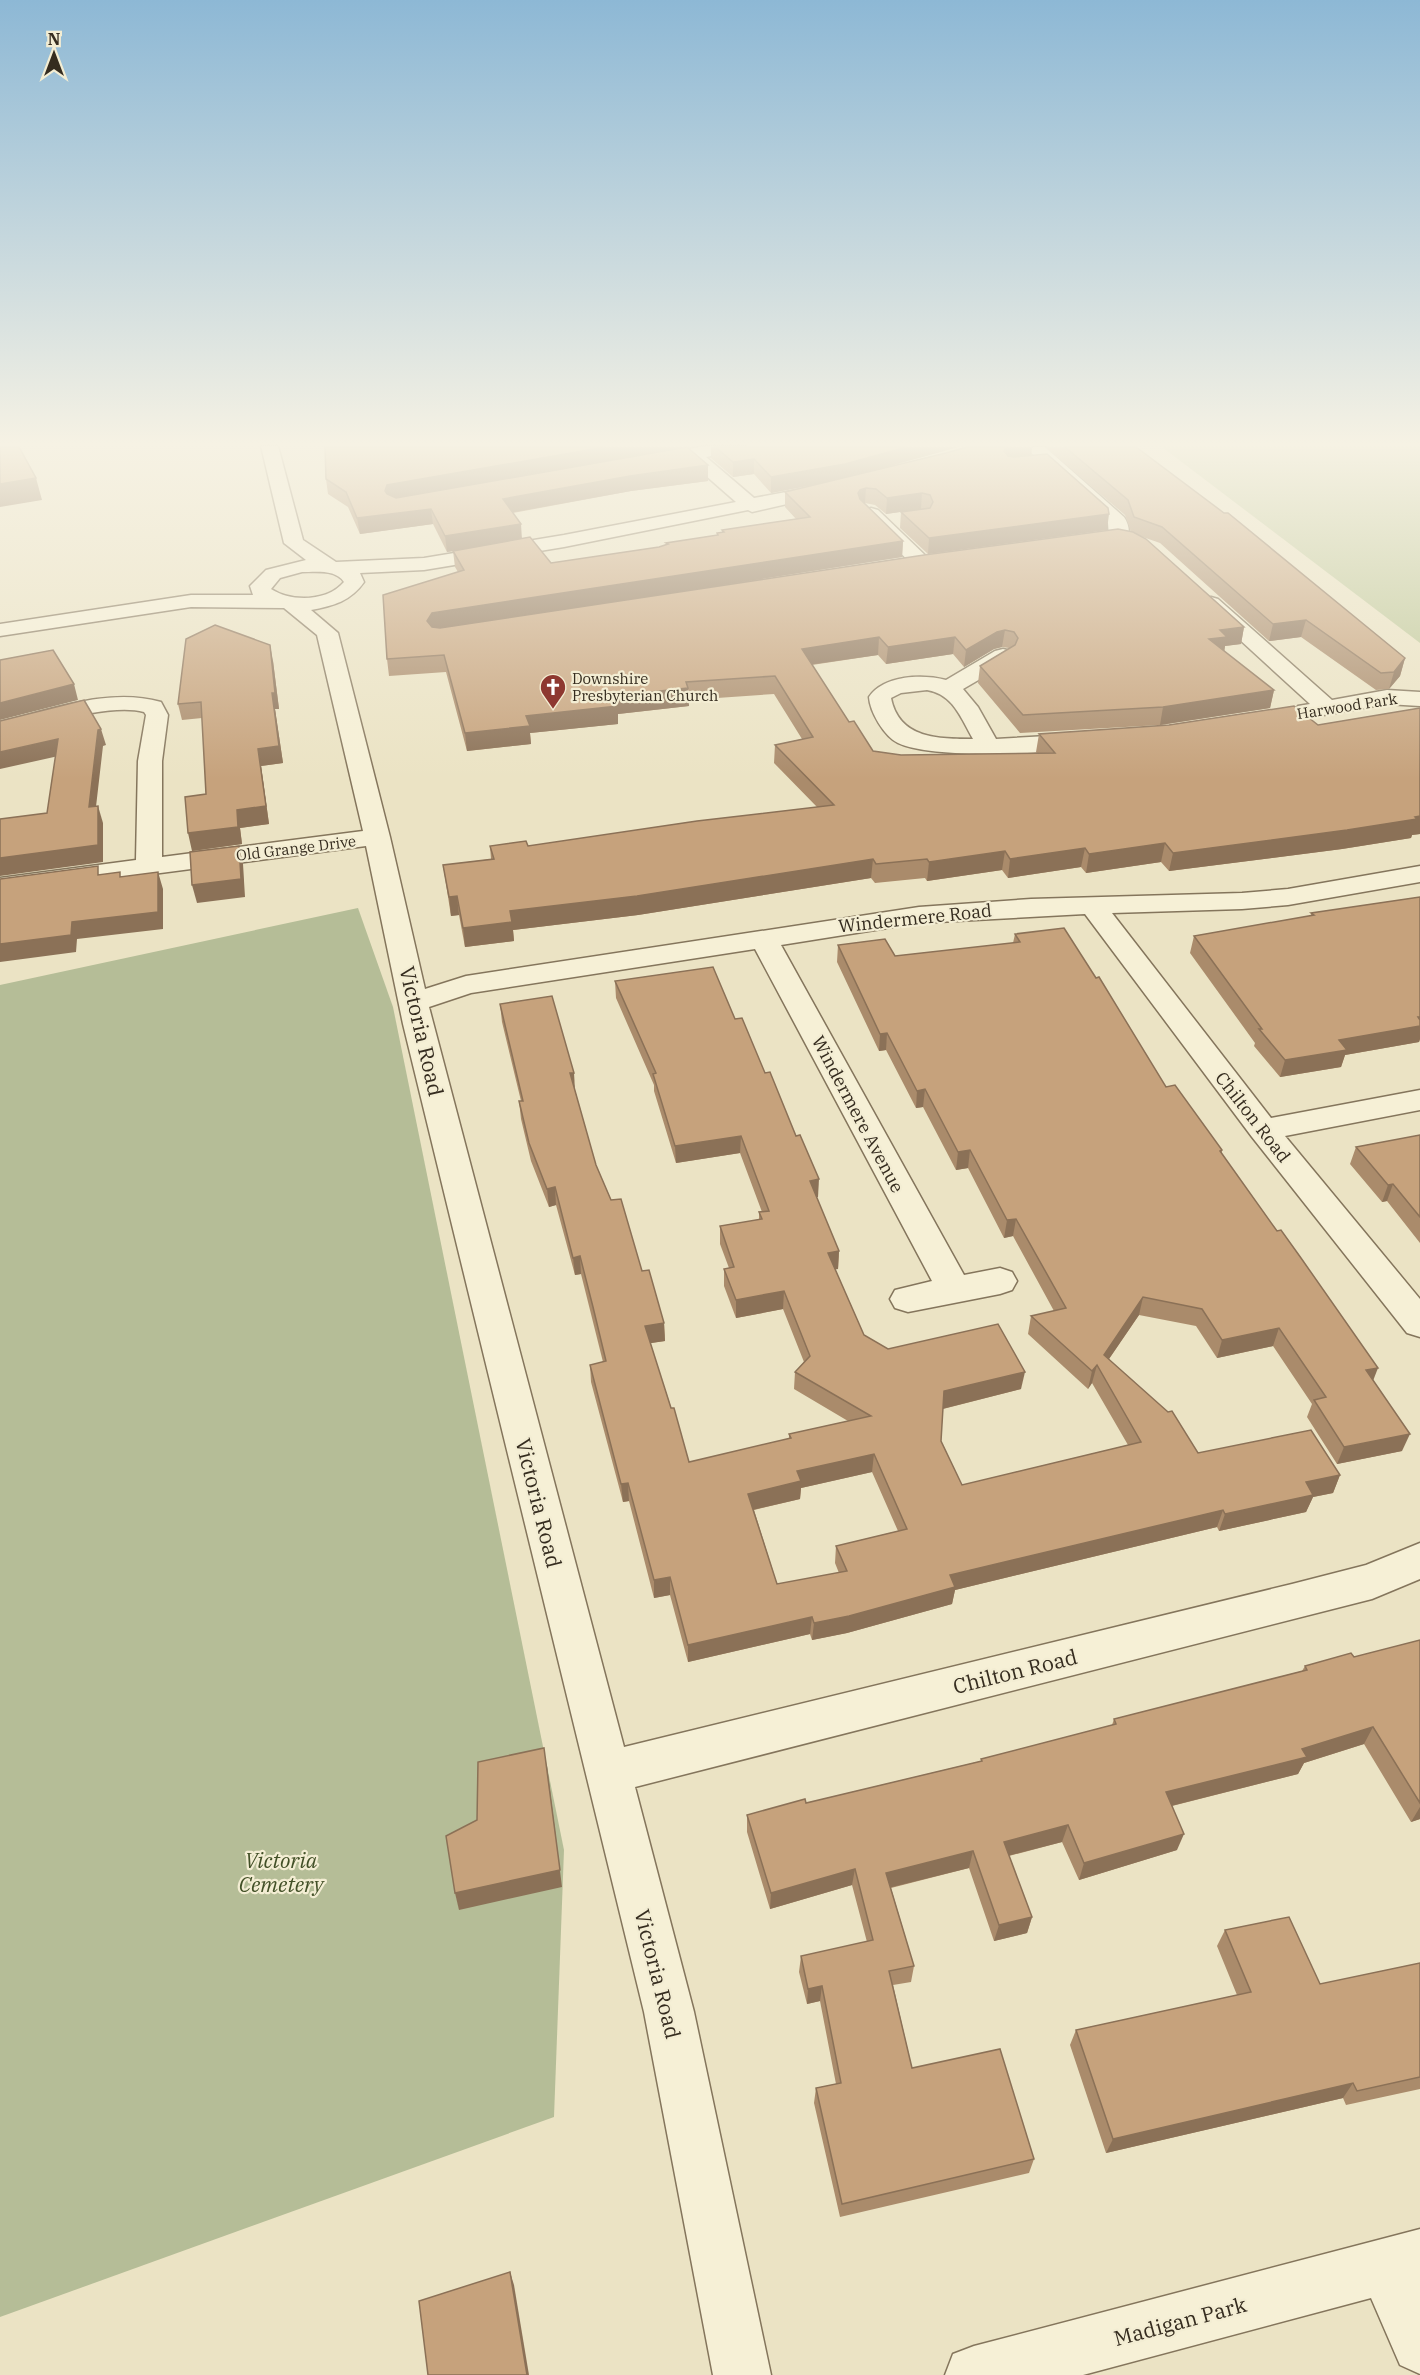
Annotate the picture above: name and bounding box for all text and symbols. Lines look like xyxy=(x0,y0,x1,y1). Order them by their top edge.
north arrow xyxy=(24,24,84,84)
text: N xyxy=(48,29,60,49)
place label: Downshire Presbyterian Church xyxy=(572,669,718,705)
church icon: Downshire Presbyterian Church xyxy=(538,672,568,710)
street label: Harwood Park xyxy=(1296,689,1399,723)
street label: Old Grange Drive xyxy=(235,831,357,865)
street label: Windermere Road xyxy=(837,898,993,938)
street label: Victoria Road xyxy=(393,963,451,1099)
street label: Windermere Avenue xyxy=(807,1031,909,1197)
street label: Chilton Road xyxy=(1210,1067,1296,1167)
street label: Victoria Road xyxy=(509,1435,569,1571)
street label: Chilton Road xyxy=(950,1642,1080,1700)
park label: Victoria Cemetery xyxy=(239,1846,326,1898)
street label: Victoria Road xyxy=(628,1906,688,2042)
street label: Madigan Park xyxy=(1111,2290,1250,2352)

